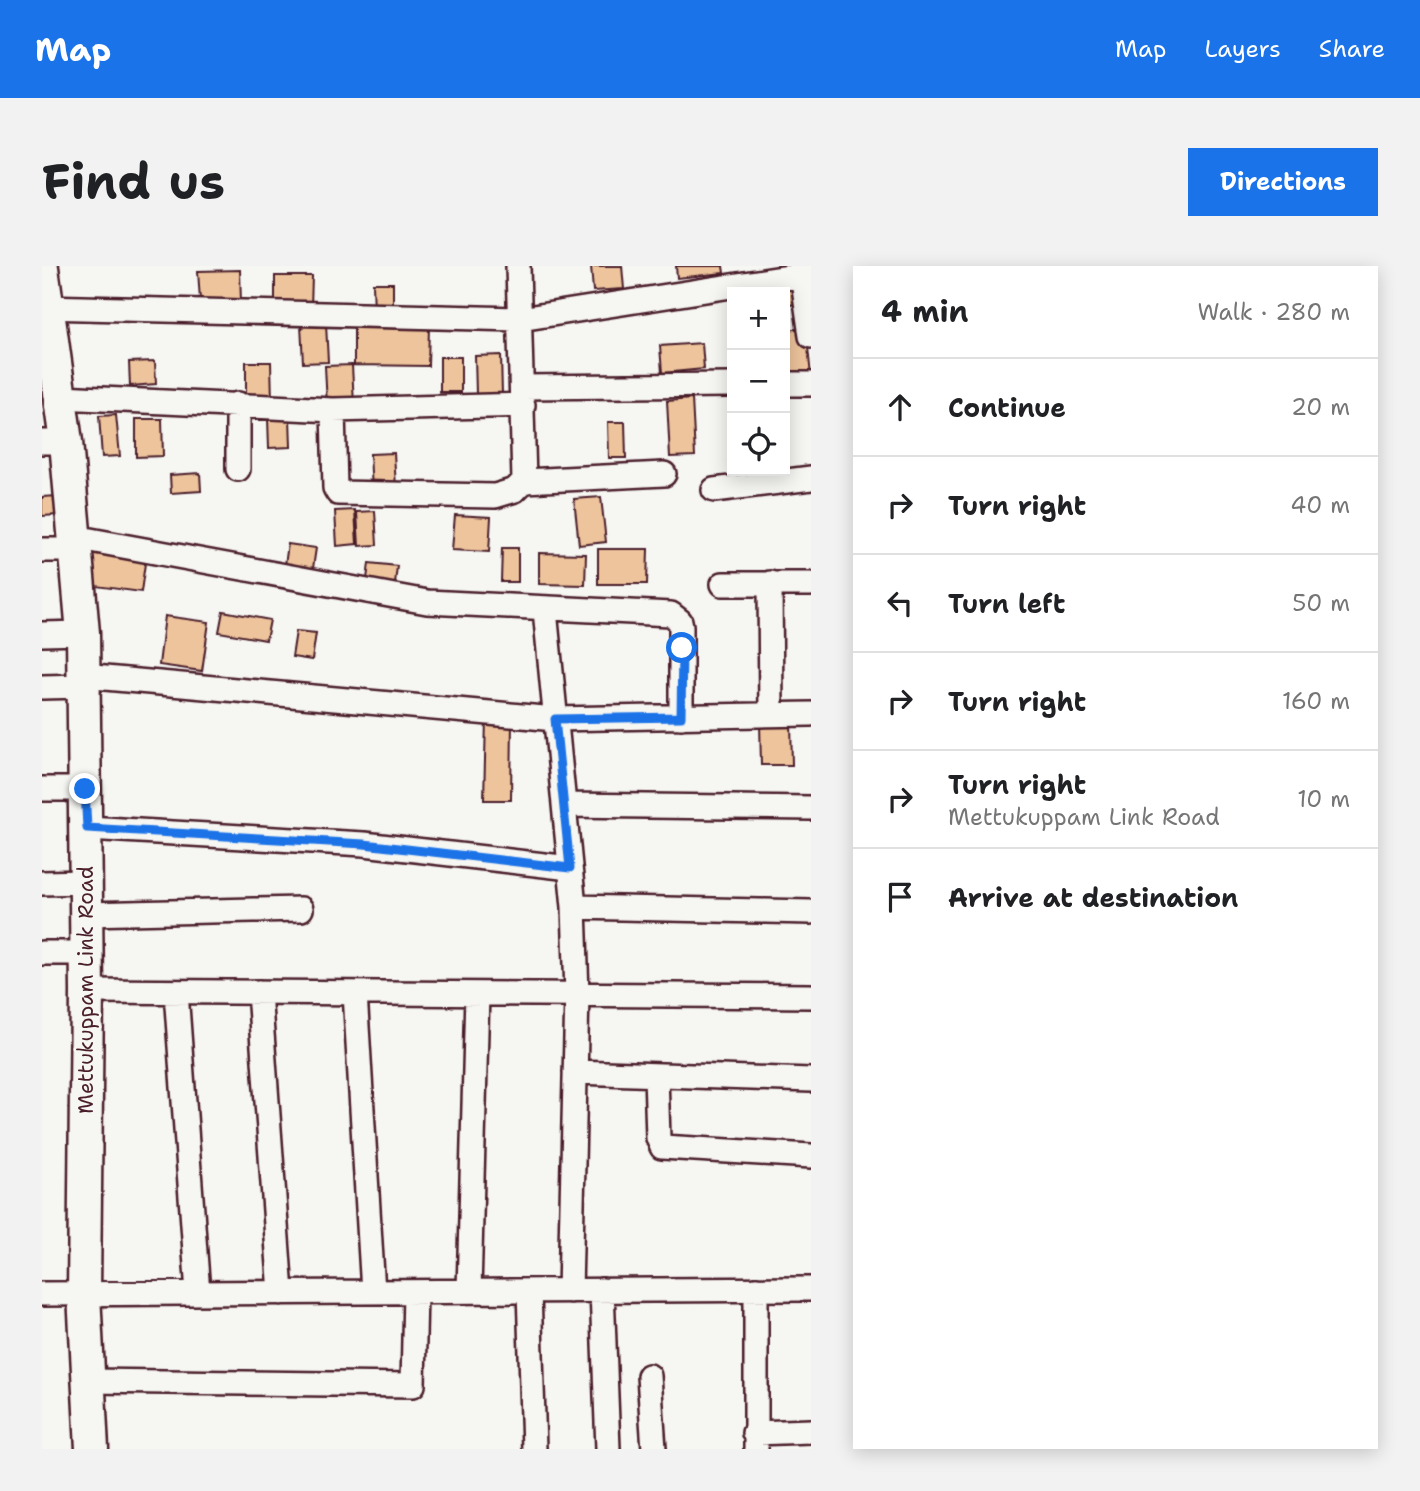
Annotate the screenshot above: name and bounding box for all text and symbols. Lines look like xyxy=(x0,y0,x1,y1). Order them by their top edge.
text: Map xyxy=(35,27,111,72)
text: Map xyxy=(1115,33,1166,65)
text: Layers xyxy=(1204,33,1281,65)
text: Share xyxy=(1319,33,1385,65)
button: Directions xyxy=(1188,148,1378,216)
text: Find us xyxy=(42,149,225,215)
map controls xyxy=(727,287,790,476)
button: + xyxy=(727,287,790,350)
text: 4 min xyxy=(881,291,968,332)
text: Walk · 280 m xyxy=(1197,297,1350,327)
button: − xyxy=(727,350,790,413)
icon: ahead xyxy=(881,388,919,426)
text: Continue xyxy=(948,390,1066,425)
text: 20 m xyxy=(1291,392,1350,422)
button: locate xyxy=(727,413,790,476)
icon: right xyxy=(881,486,919,524)
text: Turn right xyxy=(948,488,1086,523)
text: 40 m xyxy=(1290,490,1350,520)
icon: left xyxy=(881,584,919,622)
text: Turn left xyxy=(948,586,1065,621)
text: 50 m xyxy=(1292,588,1350,618)
route start xyxy=(666,632,697,663)
icon: right xyxy=(881,682,919,720)
text: Turn right xyxy=(948,684,1086,719)
text: 160 m xyxy=(1282,686,1350,716)
text: Turn right xyxy=(948,767,1086,802)
route end xyxy=(69,773,100,804)
icon: right xyxy=(881,780,919,818)
text: 10 m xyxy=(1297,784,1350,814)
text: Mettukuppam Link Road xyxy=(948,802,1220,832)
street label: Mettukuppam Link Road xyxy=(72,866,100,1114)
icon: arrive xyxy=(881,878,919,916)
text: Arrive at destination xyxy=(948,880,1238,915)

